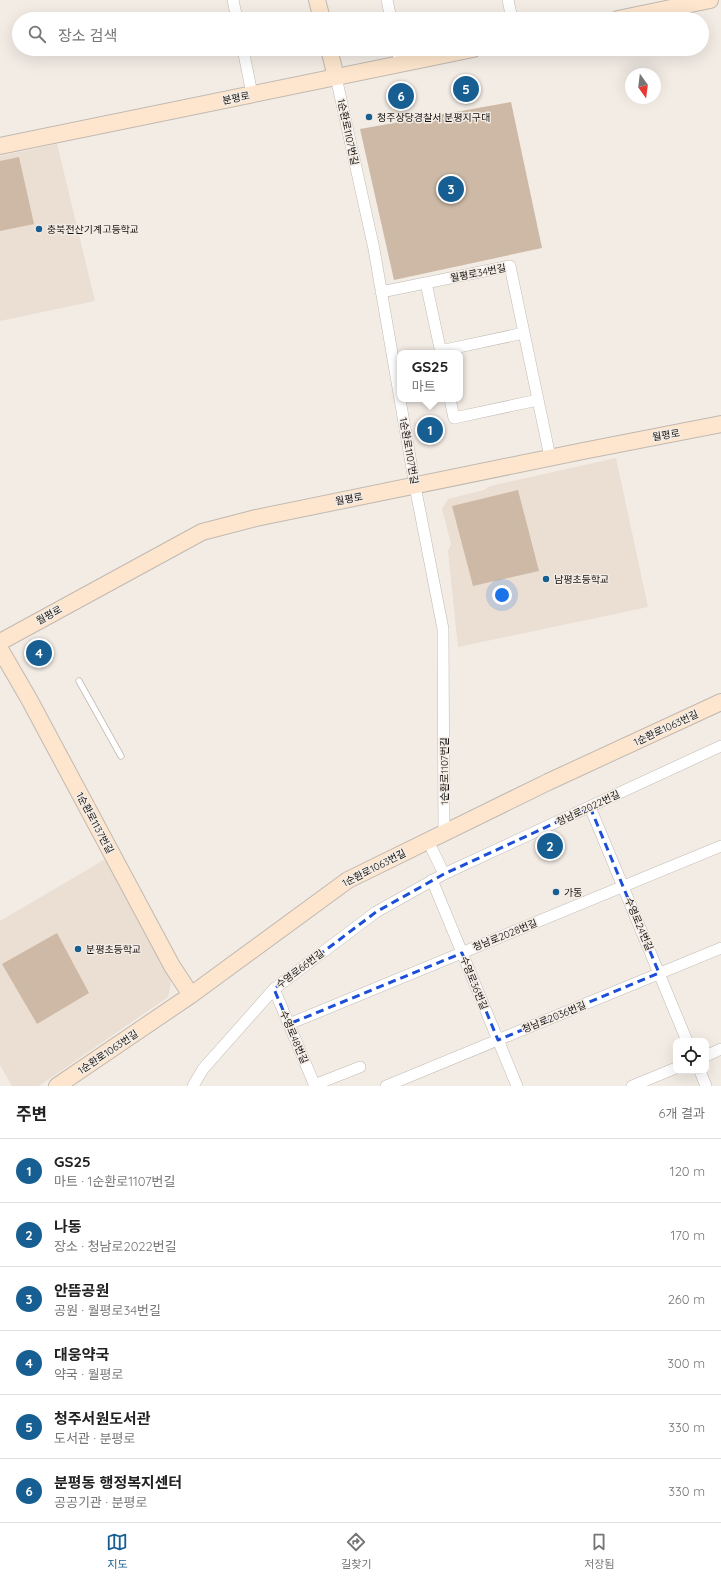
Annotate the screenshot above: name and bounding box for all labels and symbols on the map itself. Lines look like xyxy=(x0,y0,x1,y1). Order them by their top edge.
north arrow xyxy=(625,68,661,104)
pin: 5 xyxy=(453,74,479,104)
pin: 6 xyxy=(388,81,414,111)
street label: 분평로 xyxy=(221,89,251,107)
street label: 1순환로1107번길 xyxy=(335,98,361,166)
place label: 청주상당경찰서 분평지구대 xyxy=(377,111,490,124)
marker: 청주상당경찰서 분평지구대 xyxy=(364,112,374,122)
pin: 3 xyxy=(438,174,464,204)
place label: 충북전산기계고등학교 xyxy=(47,223,139,236)
marker: 충북전산기계고등학교 xyxy=(34,224,44,234)
street label: 월평로34번길 xyxy=(449,261,507,285)
pin: 1 xyxy=(417,415,443,445)
street label: 1순환로1107번길 xyxy=(397,417,421,485)
street label: 월평로 xyxy=(651,426,681,444)
street label: 월평로 xyxy=(334,490,364,508)
place label: 남평초등학교 xyxy=(554,573,609,586)
marker: 남평초등학교 xyxy=(541,574,551,584)
your location xyxy=(492,585,512,605)
street label: 월평로 xyxy=(34,603,64,627)
pin: 4 xyxy=(26,638,52,668)
street label: 1순환로1063번길 xyxy=(632,707,700,749)
street label: 1순환로1107번길 xyxy=(438,737,451,805)
street label: 청남로2022번길 xyxy=(554,788,622,828)
street label: 1순환로1137번길 xyxy=(73,790,117,856)
pin: 2 xyxy=(537,831,563,861)
street label: 1순환로1063번길 xyxy=(340,846,408,890)
place label: 가동 xyxy=(564,886,582,899)
marker: 가동 xyxy=(551,887,561,897)
street label: 수영로24번길 xyxy=(622,895,656,953)
street label: 청남로2028번길 xyxy=(471,916,539,954)
place label: 분평초등학교 xyxy=(86,943,141,956)
marker: 분평초등학교 xyxy=(73,944,83,954)
street label: 수영로66번길 xyxy=(273,947,327,991)
street label: 수영로36번길 xyxy=(457,954,491,1012)
street label: 청남로2036번길 xyxy=(520,998,588,1036)
street label: 수영로48번길 xyxy=(277,1008,311,1066)
street label: 1순환로1063번길 xyxy=(75,1027,141,1077)

